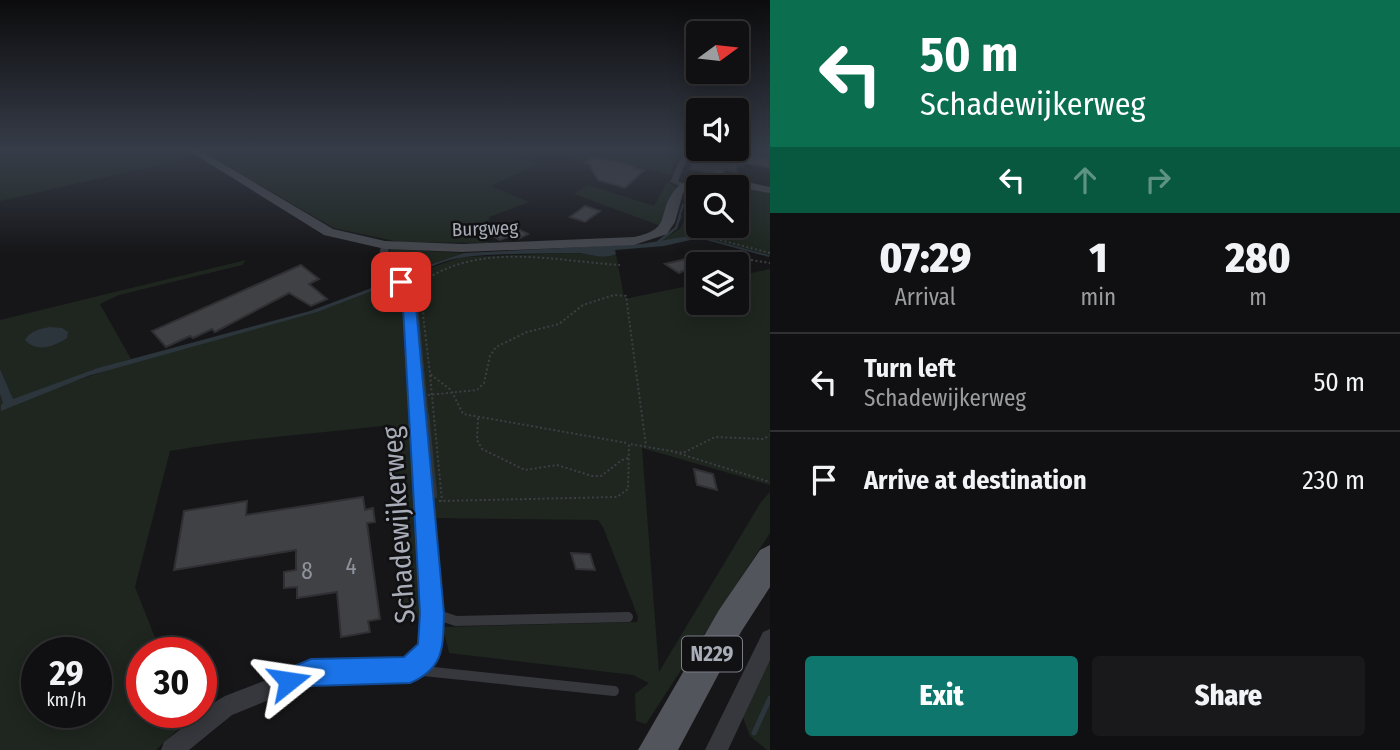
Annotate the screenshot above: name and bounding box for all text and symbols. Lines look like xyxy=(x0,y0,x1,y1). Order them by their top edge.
north arrow xyxy=(686,21,749,84)
map controls xyxy=(686,21,749,315)
text: 50 m xyxy=(920,25,1018,84)
icon: left xyxy=(805,28,896,119)
text: Schadewijkerweg xyxy=(920,85,1146,123)
button: sound xyxy=(686,98,749,161)
icon: left xyxy=(993,161,1031,199)
icon: ahead xyxy=(1066,161,1104,199)
icon: right xyxy=(1139,161,1177,199)
button: search xyxy=(686,175,749,238)
street label: Burgweg xyxy=(451,216,519,241)
text: 07:29 xyxy=(879,233,971,283)
text: 1 xyxy=(1089,233,1107,283)
text: 280 xyxy=(1225,233,1291,283)
pin xyxy=(371,252,431,312)
button: layers xyxy=(686,252,749,315)
icon: arrive xyxy=(382,263,420,301)
text: Arrival xyxy=(895,283,956,311)
text: min xyxy=(1080,283,1116,311)
text: m xyxy=(1249,283,1267,311)
text: Turn left xyxy=(864,353,956,384)
icon: left xyxy=(805,363,843,401)
text: 50 m xyxy=(1313,367,1365,398)
text: Schadewijkerweg xyxy=(864,384,1026,412)
street label: Schadewijkerweg xyxy=(375,425,422,625)
icon: arrive xyxy=(805,461,843,499)
text: Arrive at destination xyxy=(864,465,1087,496)
text: 230 m xyxy=(1302,465,1365,496)
house number: 4 xyxy=(345,552,357,580)
house number: 8 xyxy=(301,557,313,585)
road number: N229 xyxy=(682,636,742,672)
speed limit sign: 30 xyxy=(126,637,217,728)
position arrow xyxy=(252,644,326,718)
text: 29 xyxy=(49,652,84,694)
button: Exit xyxy=(805,656,1078,736)
button: Share xyxy=(1092,656,1365,736)
text: km/h xyxy=(46,689,87,711)

